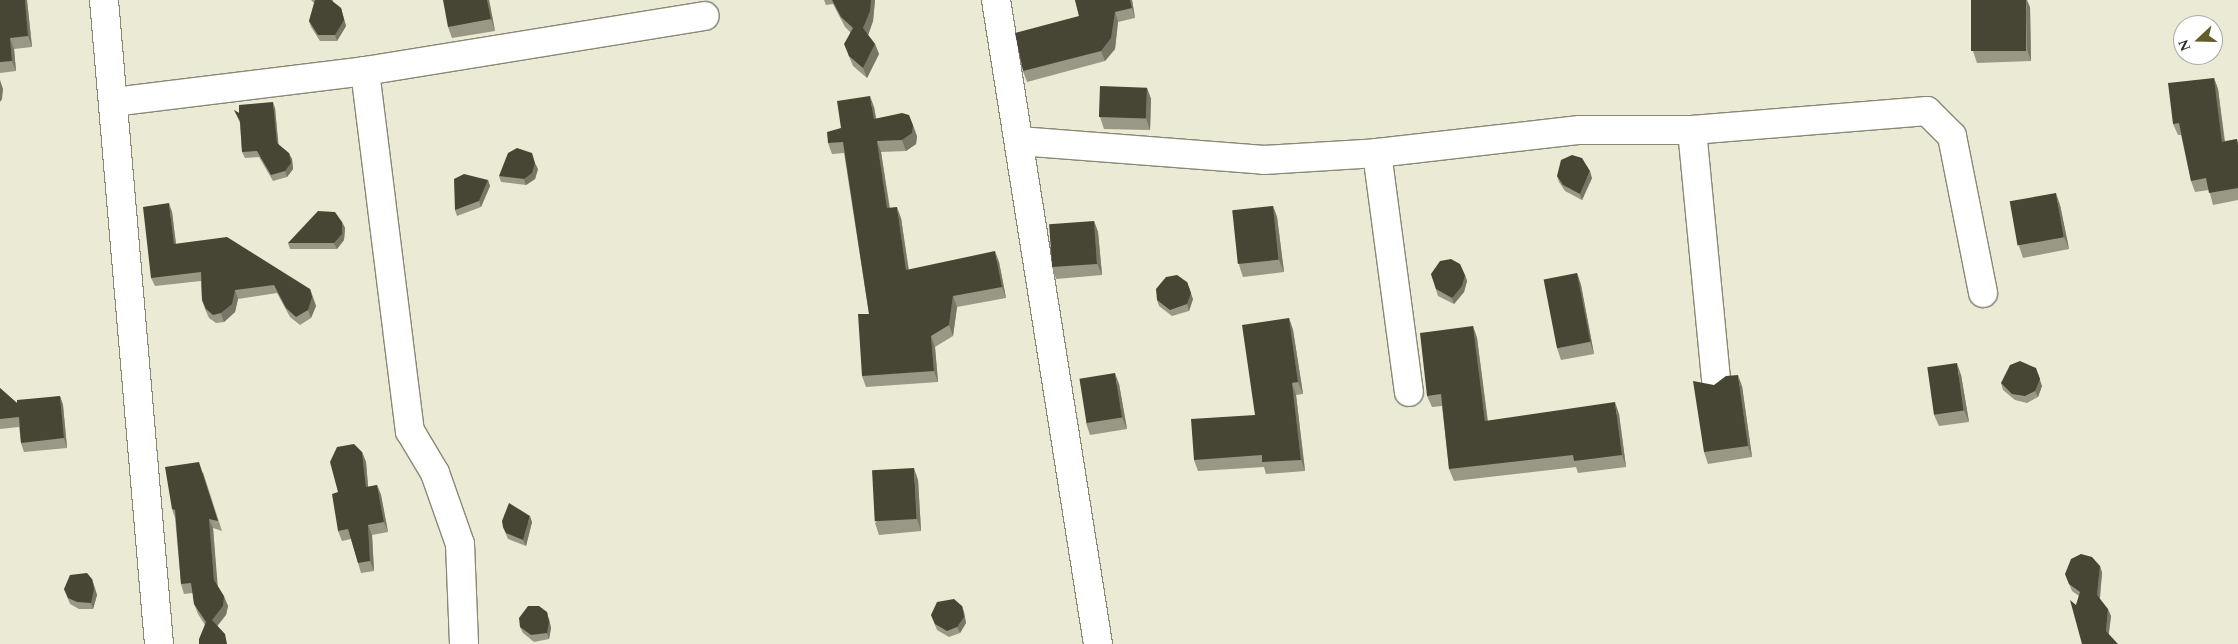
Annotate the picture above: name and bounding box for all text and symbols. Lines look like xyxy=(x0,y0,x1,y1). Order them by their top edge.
north arrow xyxy=(2173,15,2223,65)
text: N xyxy=(2173,36,2196,54)

